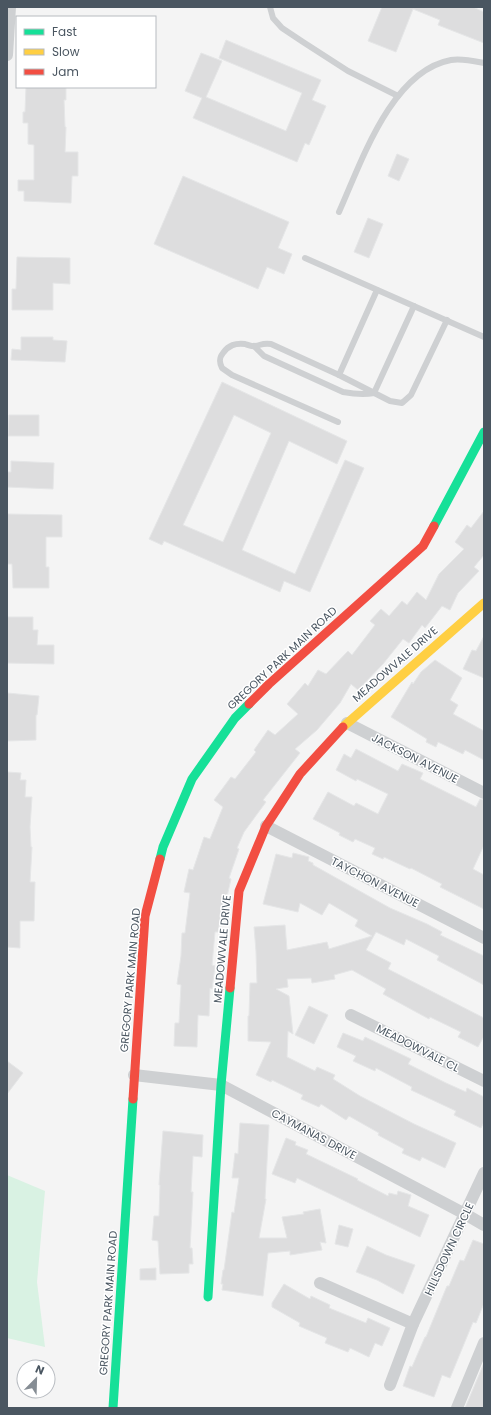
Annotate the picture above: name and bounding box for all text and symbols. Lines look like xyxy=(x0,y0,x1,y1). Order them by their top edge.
legend xyxy=(16,16,156,88)
text: Fast xyxy=(52,23,77,40)
text: Slow xyxy=(52,43,80,60)
text: Jam xyxy=(52,63,79,80)
street label: GREGORY PARK MAIN ROAD xyxy=(224,603,341,713)
street label: MEADOWVALE DRIVE xyxy=(349,622,441,706)
street label: JACKSON AVENUE xyxy=(369,729,461,787)
street label: TAYCHON AVENUE xyxy=(328,853,422,911)
street label: MEADOWVALE DRIVE xyxy=(209,894,235,1004)
street label: GREGORY PARK MAIN ROAD xyxy=(116,907,144,1053)
street label: MEADOWVALE CL xyxy=(374,1020,462,1076)
street label: CAYMANAS DRIVE xyxy=(269,1105,359,1163)
street label: HILLSDOWN CIRCLE xyxy=(420,1200,478,1298)
street label: GREGORY PARK MAIN ROAD xyxy=(95,1230,121,1376)
north arrow xyxy=(16,1359,56,1399)
text: N xyxy=(33,1361,47,1379)

